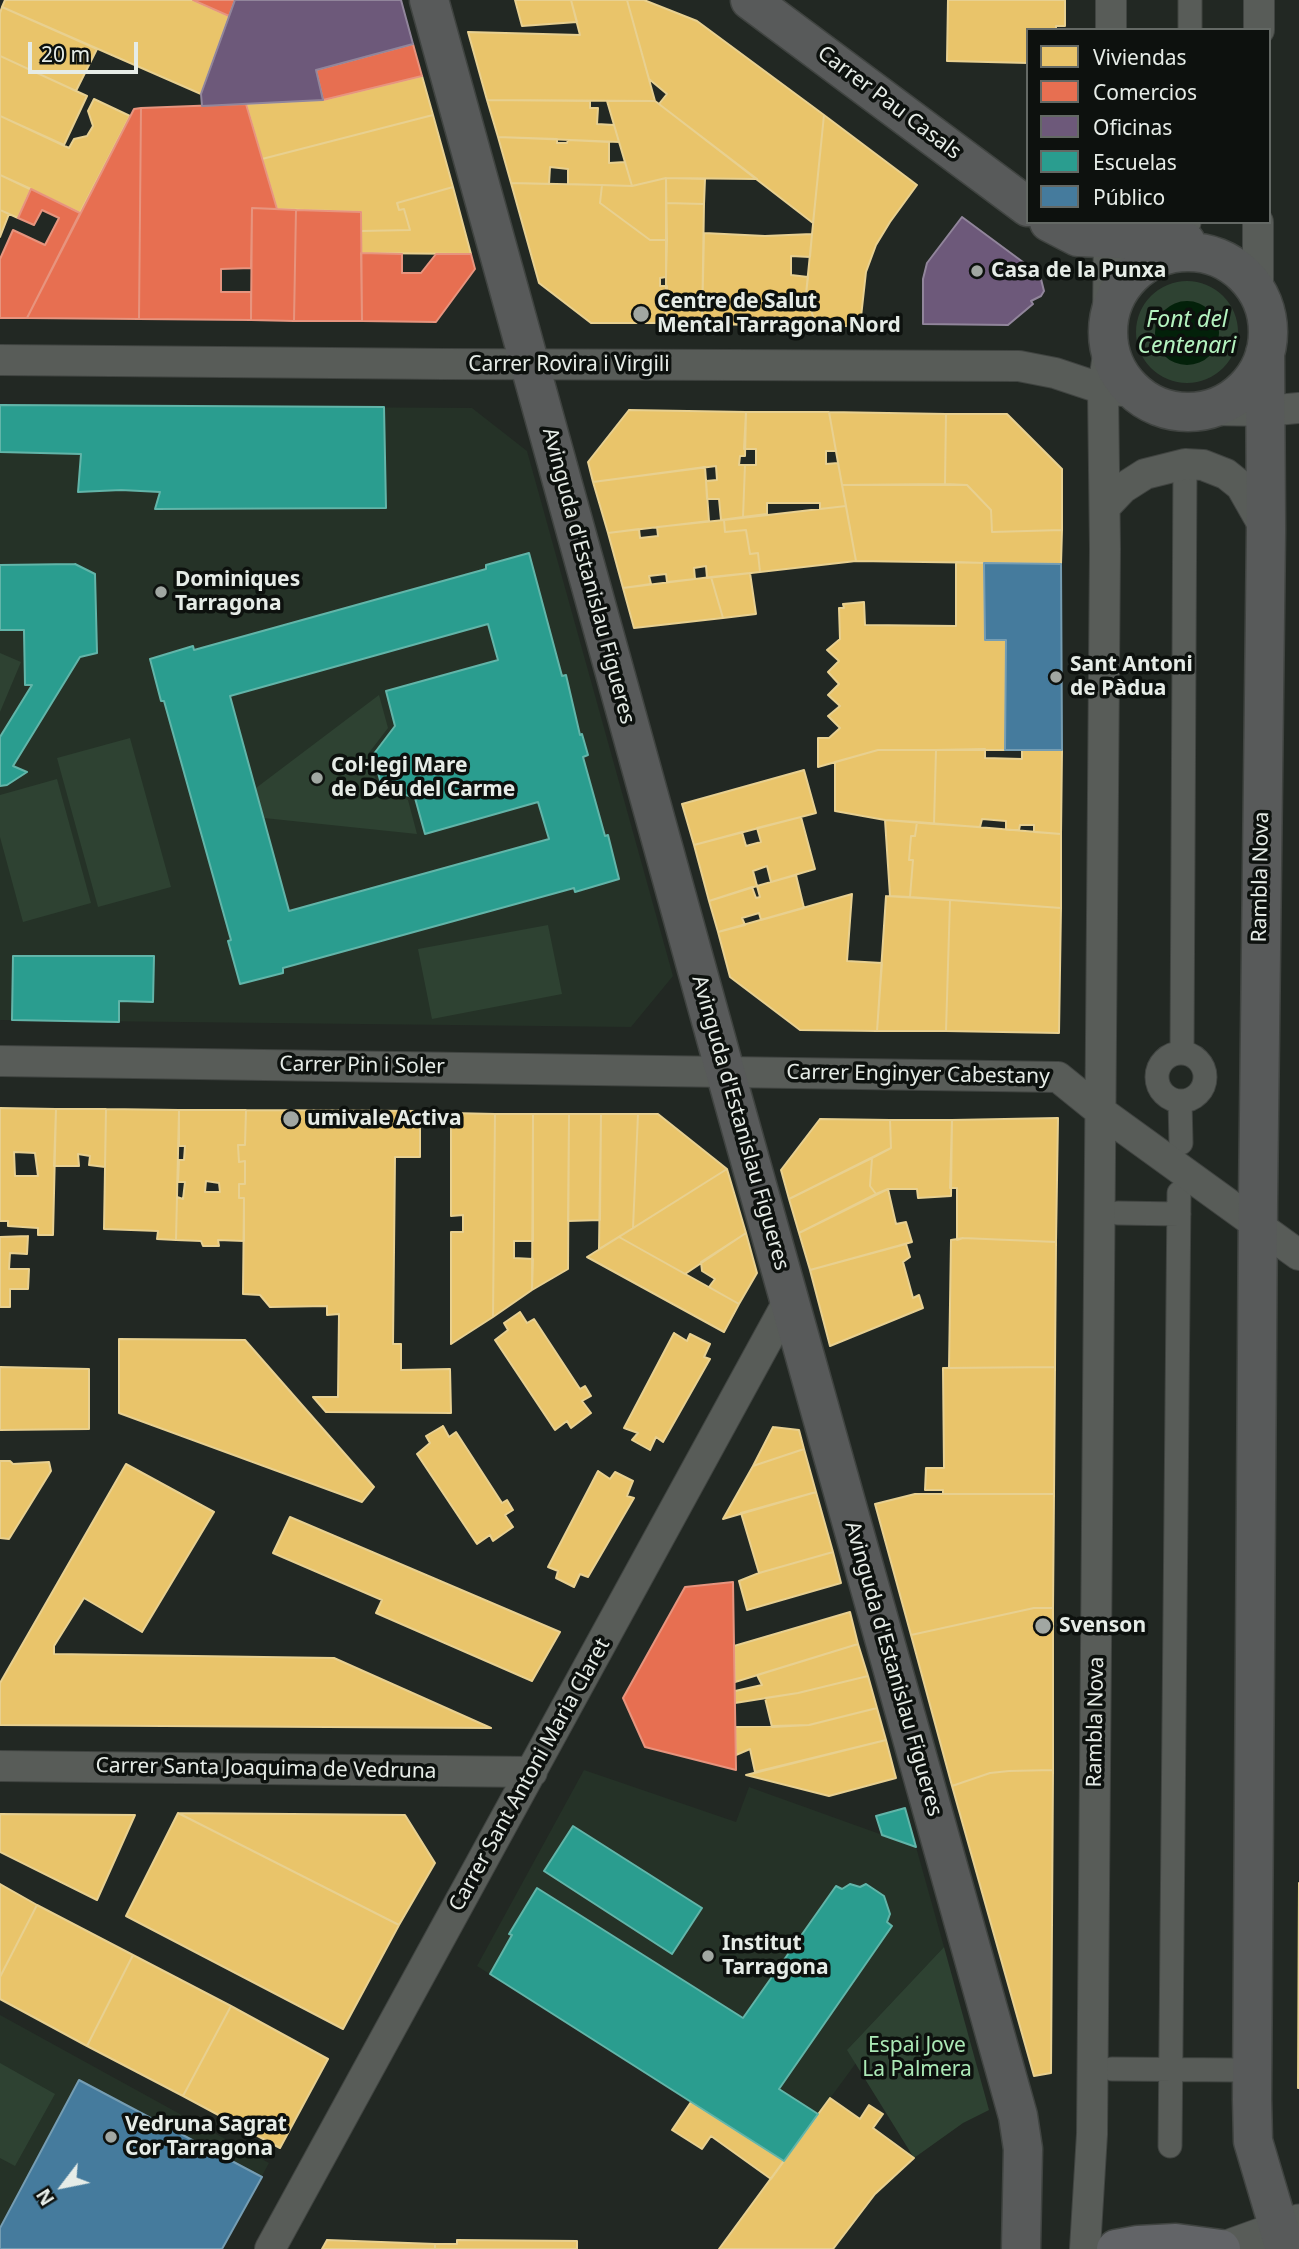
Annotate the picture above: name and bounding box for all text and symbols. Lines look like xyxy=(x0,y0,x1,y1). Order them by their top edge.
scale bar xyxy=(32,28,142,72)
legend xyxy=(1026,28,1271,224)
text: 20 m xyxy=(41,40,90,68)
street label: Carrer Pau Casals xyxy=(812,41,966,165)
text: Viviendas xyxy=(1093,43,1187,71)
text: Comercios xyxy=(1093,78,1197,106)
text: Oficinas xyxy=(1093,113,1172,141)
text: Escuelas xyxy=(1093,148,1177,176)
text: Público xyxy=(1093,183,1165,211)
place label: Casa de la Punxa xyxy=(991,258,1166,284)
marker: Casa de la Punxa xyxy=(969,263,985,279)
place label: Centre de Salut Mental Tarragona Nord xyxy=(657,289,901,339)
marker: Centre de Salut Mental Tarragona Nord xyxy=(631,304,651,324)
water label: Font del Centenari xyxy=(1138,306,1236,360)
street label: Carrer Rovira i Virgili xyxy=(468,352,670,378)
street label: Avinguda d'Estanislau Figueres xyxy=(536,425,640,727)
place label: Dominiques Tarragona xyxy=(175,567,300,617)
marker: Dominiques Tarragona xyxy=(153,584,169,600)
place label: Sant Antoni de Pàdua xyxy=(1070,652,1193,702)
marker: Sant Antoni de Pàdua xyxy=(1048,669,1064,685)
place label: Col·legi Mare de Déu del Carme xyxy=(331,753,515,803)
marker: Col·legi Mare de Déu del Carme xyxy=(309,770,325,786)
street label: Rambla Nova xyxy=(1247,811,1275,943)
street label: Avinguda d'Estanislau Figueres xyxy=(686,973,794,1273)
street label: Carrer Pin i Soler xyxy=(279,1052,445,1080)
street label: Carrer Enginyer Cabestany xyxy=(786,1060,1050,1090)
place label: umivale Activa xyxy=(307,1106,462,1132)
marker: umivale Activa xyxy=(281,1109,301,1129)
street label: Avinguda d'Estanislau Figueres xyxy=(839,1519,947,1819)
place label: Svenson xyxy=(1059,1613,1146,1639)
marker: Svenson xyxy=(1033,1616,1053,1636)
street label: Carrer Sant Antoni Maria Claret xyxy=(444,1634,616,1916)
street label: Rambla Nova xyxy=(1082,1656,1110,1788)
street label: Carrer Santa Joaquima de Vedruna xyxy=(95,1753,437,1785)
place label: Institut Tarragona xyxy=(722,1931,829,1981)
marker: Institut Tarragona xyxy=(700,1948,716,1964)
park label: Espai Jove La Palmera xyxy=(862,2033,972,2083)
place label: Vedruna Sagrat Cor Tarragona xyxy=(125,2112,287,2162)
marker: Vedruna Sagrat Cor Tarragona xyxy=(103,2129,119,2145)
north arrow xyxy=(28,2151,98,2221)
text: N xyxy=(30,2184,60,2211)

